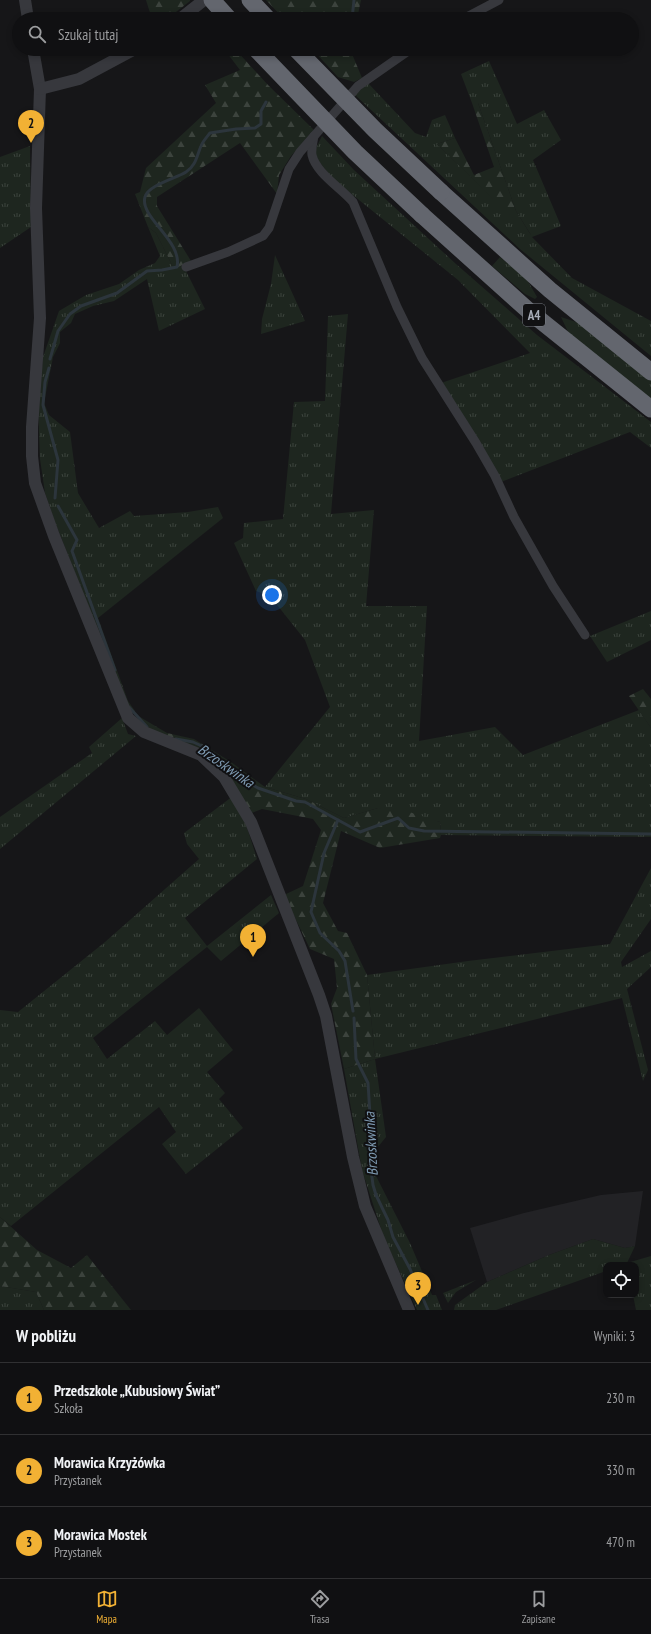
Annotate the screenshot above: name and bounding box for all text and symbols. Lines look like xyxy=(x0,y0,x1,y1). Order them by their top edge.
search box xyxy=(12,12,639,56)
icon: search xyxy=(26,23,48,45)
text: Szukaj tutaj xyxy=(58,25,119,44)
pin: 2 xyxy=(18,110,44,143)
road number: A4 xyxy=(523,304,545,326)
your location xyxy=(262,585,282,605)
water label: Brzoskwinka xyxy=(195,739,259,792)
pin: 1 xyxy=(240,924,266,957)
water label: Brzoskwinka xyxy=(359,1110,382,1177)
map controls xyxy=(603,1262,639,1298)
button: locate xyxy=(603,1262,639,1298)
pin: 3 xyxy=(405,1272,431,1305)
text: W pobliżu xyxy=(16,1325,76,1347)
text: Wyniki: 3 xyxy=(594,1328,635,1345)
text: Przedszkole „Kubusiowy Świat” xyxy=(54,1381,220,1400)
text: 1 xyxy=(26,1390,32,1407)
text: 230 m xyxy=(606,1390,635,1407)
text: Szkoła xyxy=(54,1400,83,1417)
text: Morawica Krzyżówka xyxy=(54,1453,165,1472)
text: 2 xyxy=(26,1462,32,1479)
text: 330 m xyxy=(606,1462,635,1479)
text: Przystanek xyxy=(54,1472,102,1489)
text: Morawica Mostek xyxy=(54,1525,147,1544)
text: 3 xyxy=(26,1534,32,1551)
text: 470 m xyxy=(606,1534,635,1551)
text: Przystanek xyxy=(54,1544,102,1561)
tab: Mapa xyxy=(96,1588,118,1626)
tab: Trasa xyxy=(309,1588,331,1626)
tab: Zapisane xyxy=(522,1588,555,1626)

